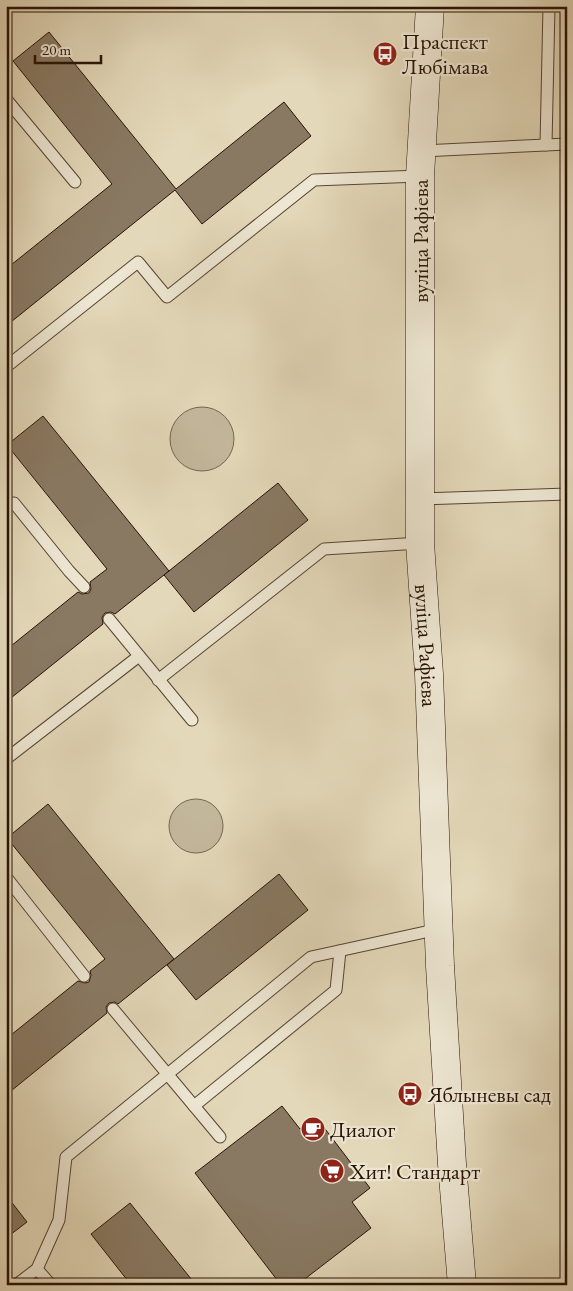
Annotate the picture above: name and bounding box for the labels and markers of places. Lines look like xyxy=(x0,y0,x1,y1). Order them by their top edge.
place label: Праспект Любімава xyxy=(402,27,489,81)
bus stop icon: Праспект Любімава xyxy=(372,41,398,67)
place label: Яблыневы сад xyxy=(427,1080,551,1109)
bus stop icon: Яблыневы сад xyxy=(397,1081,423,1107)
place label: Диалог xyxy=(330,1115,395,1144)
cafe icon: Диалог xyxy=(300,1116,326,1142)
place label: Хит! Стандарт xyxy=(349,1157,480,1186)
supermarket icon: Хит! Стандарт xyxy=(319,1158,345,1184)

